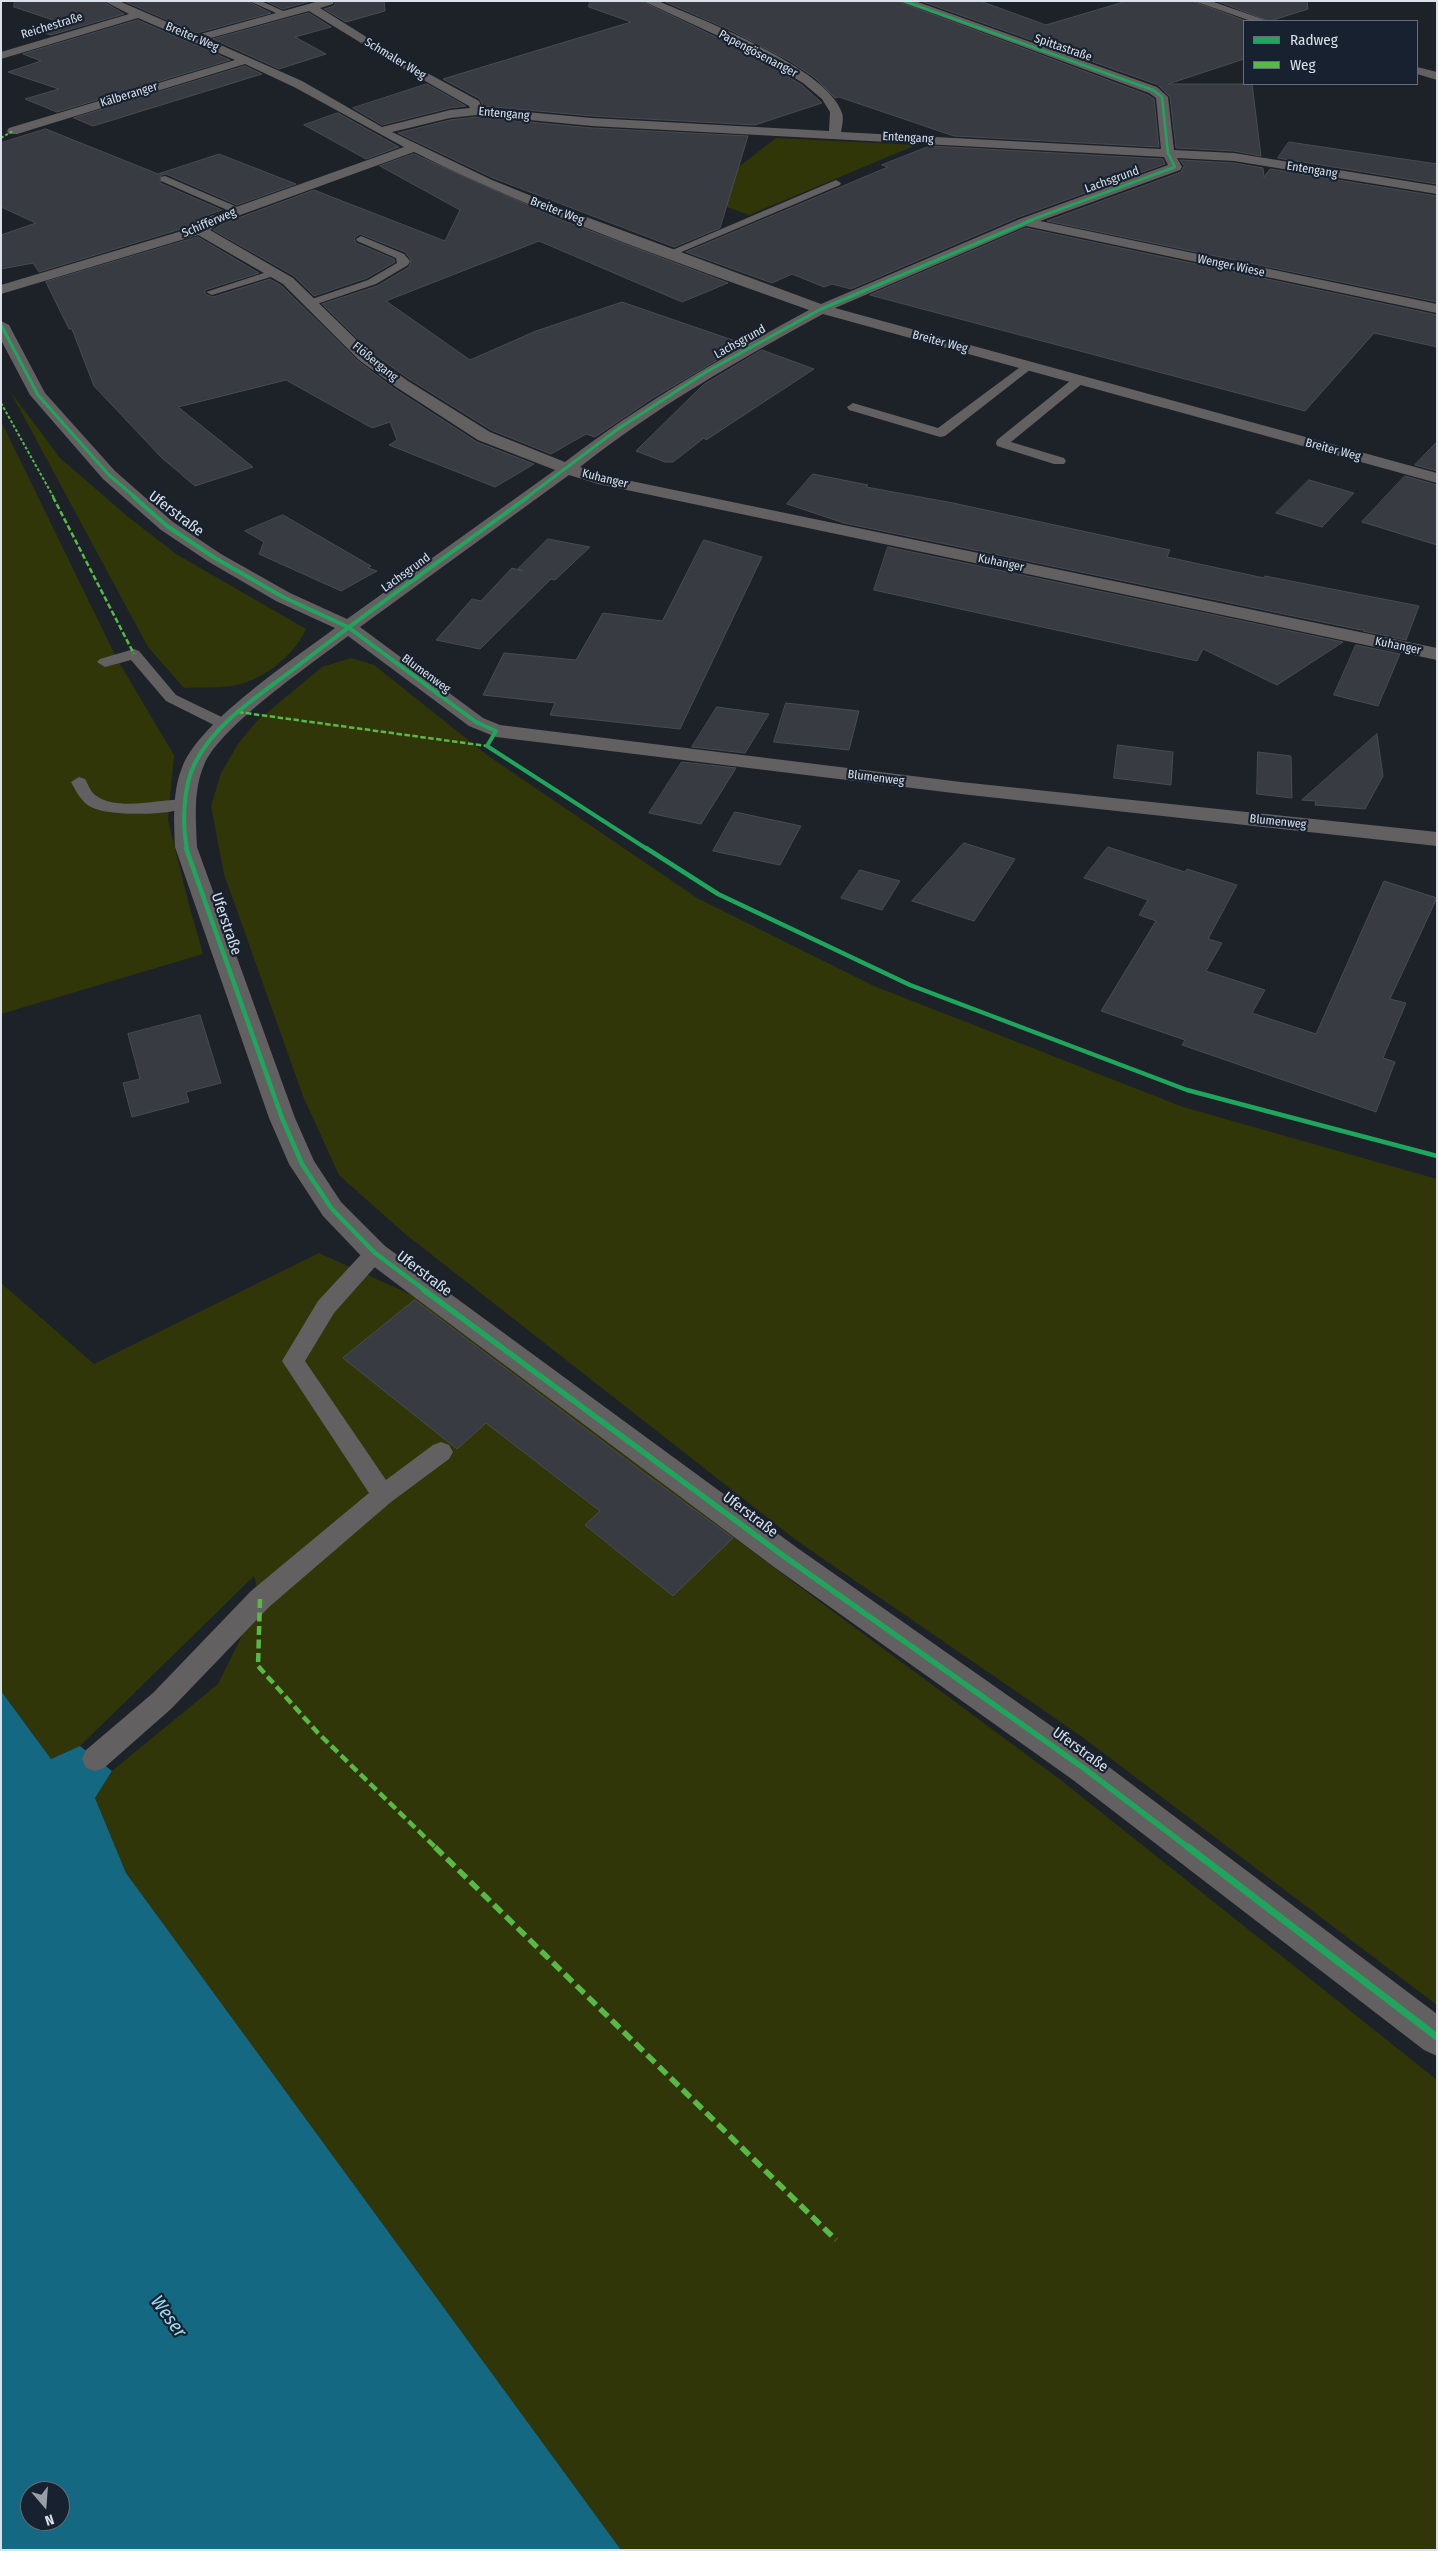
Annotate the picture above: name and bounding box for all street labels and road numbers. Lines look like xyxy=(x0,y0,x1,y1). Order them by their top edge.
street label: Reichestraße xyxy=(19,10,85,42)
street label: Breiter Weg xyxy=(163,19,221,55)
street label: Papengösenanger xyxy=(716,27,800,81)
street label: Spittastraße xyxy=(1032,31,1094,65)
street label: Schmaler Weg xyxy=(362,35,428,83)
street label: Kälberanger xyxy=(99,79,159,111)
street label: Entengang xyxy=(478,105,530,123)
street label: Entengang xyxy=(882,129,934,147)
street label: Entengang xyxy=(1286,159,1338,181)
street label: Lachsgrund xyxy=(1083,164,1141,196)
street label: Breiter Weg xyxy=(528,194,586,228)
street label: Schifferweg xyxy=(180,205,238,241)
street label: Wenger Wiese xyxy=(1196,252,1266,280)
street label: Lachsgrund xyxy=(712,322,768,362)
street label: Breiter Weg xyxy=(911,328,969,356)
street label: Flößergang xyxy=(349,339,401,385)
street label: Breiter Weg xyxy=(1304,436,1362,464)
street label: Kuhanger xyxy=(581,466,629,492)
street label: Uferstraße xyxy=(145,487,207,541)
street label: Lachsgrund xyxy=(379,551,433,595)
street label: Kuhanger xyxy=(977,551,1025,575)
street label: Kuhanger xyxy=(1374,634,1422,658)
street label: Blumenweg xyxy=(399,651,453,697)
street label: Blumenweg xyxy=(847,767,905,789)
street label: Blumenweg xyxy=(1249,812,1307,832)
street label: Uferstraße xyxy=(207,891,245,957)
street label: Uferstraße xyxy=(393,1247,455,1301)
street label: Uferstraße xyxy=(719,1488,781,1542)
street label: Uferstraße xyxy=(1049,1724,1111,1776)

